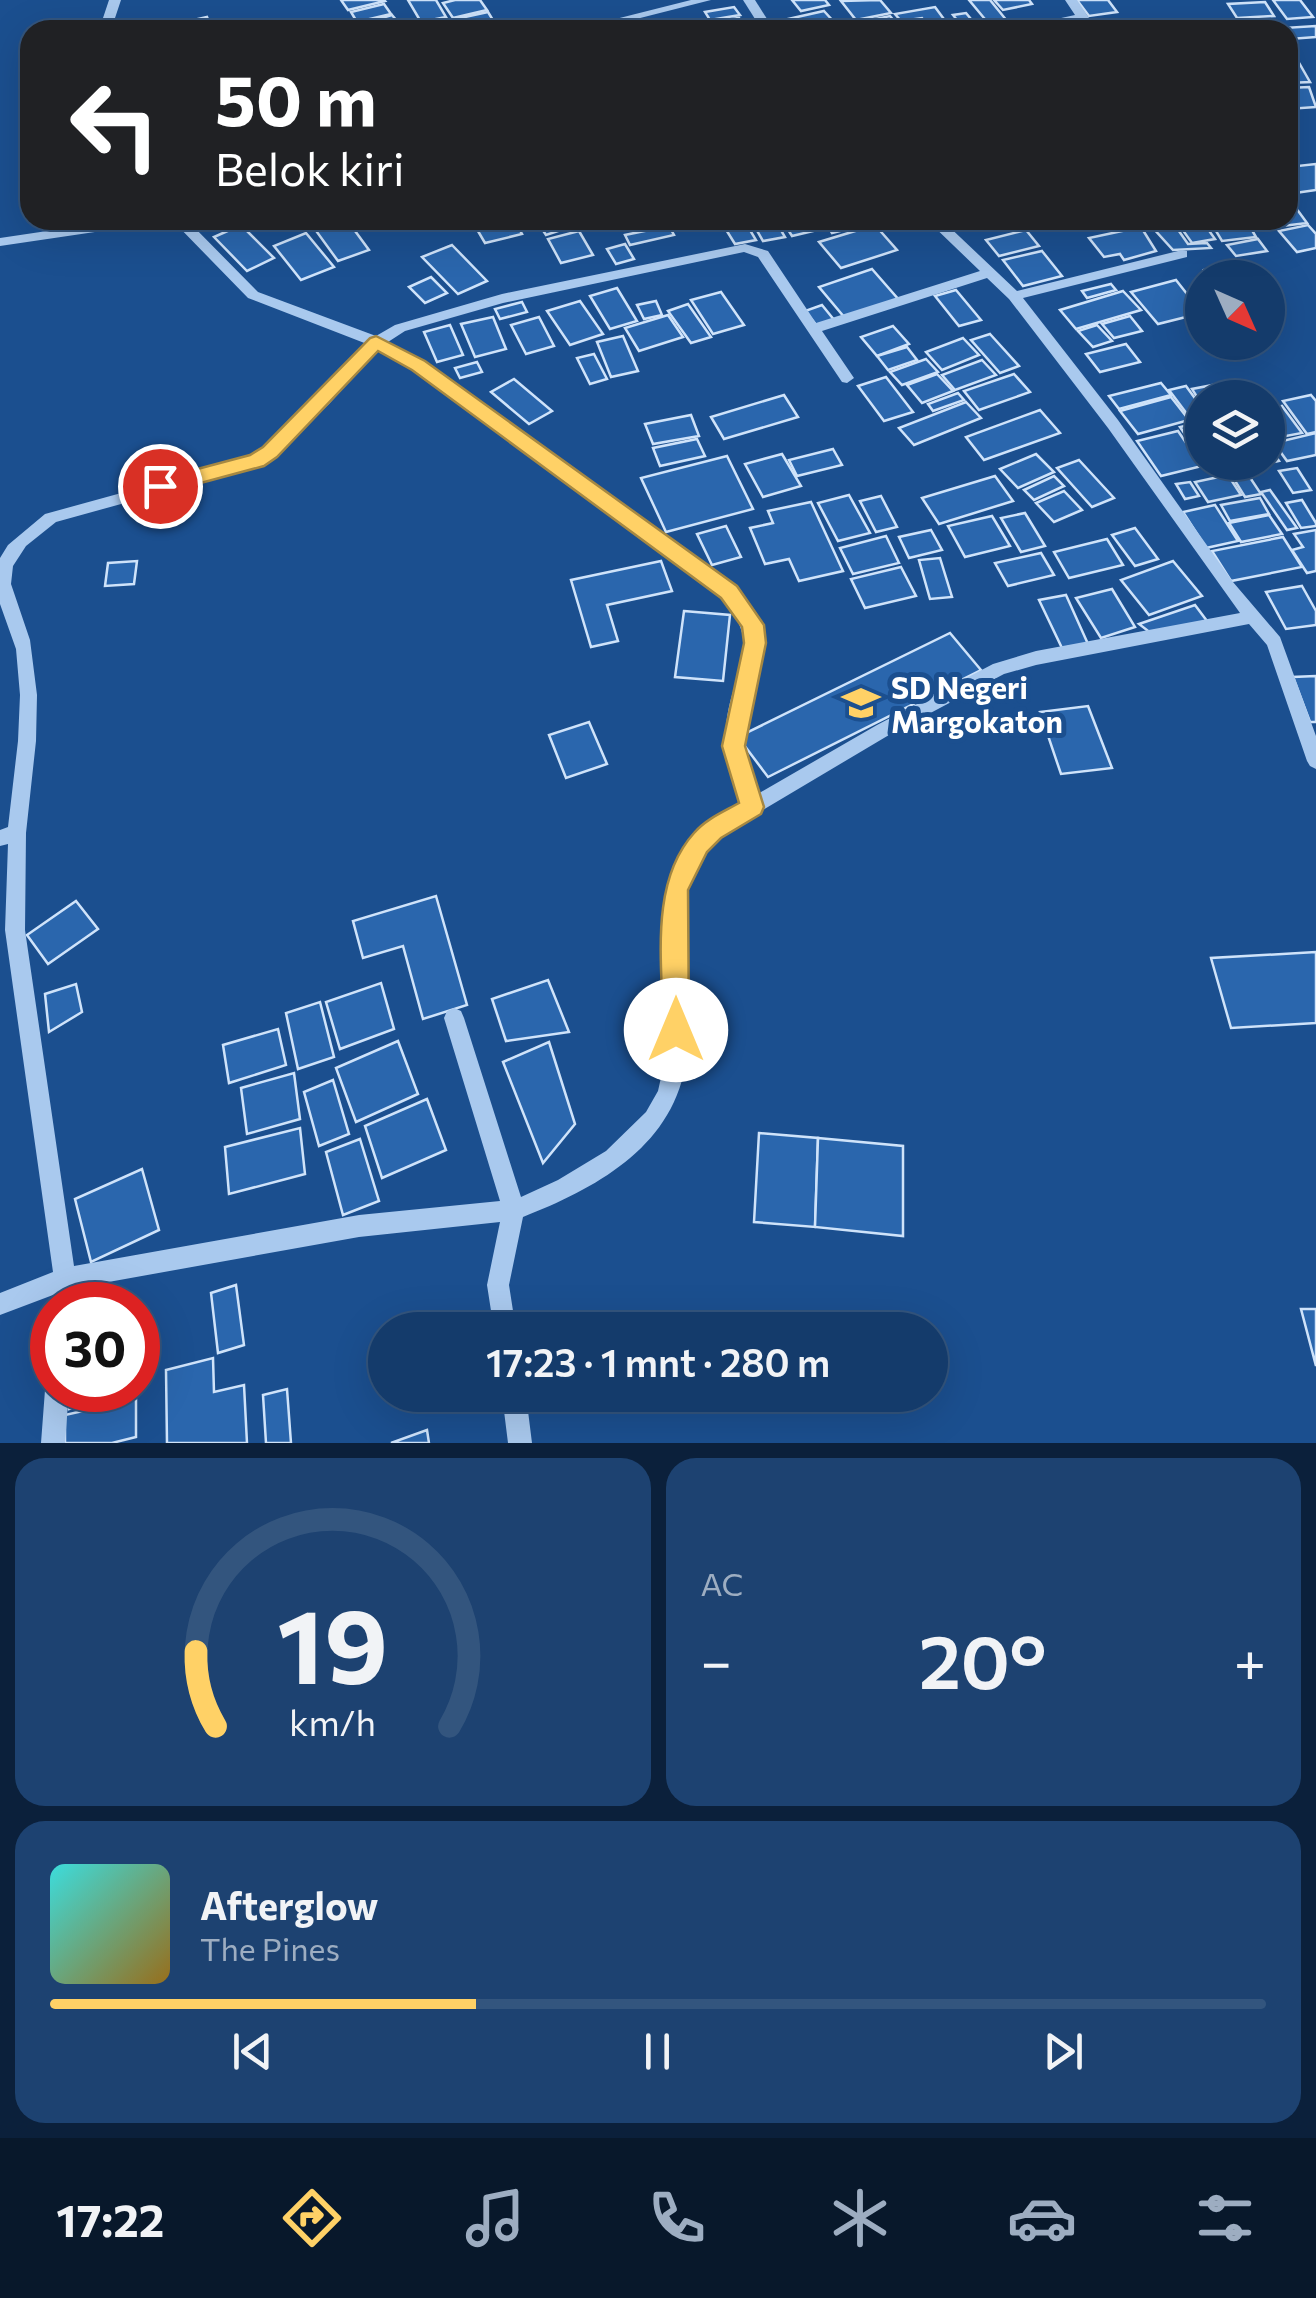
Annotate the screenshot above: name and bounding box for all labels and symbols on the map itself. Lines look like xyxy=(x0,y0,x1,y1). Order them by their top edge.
north arrow xyxy=(1185,260,1285,360)
pin xyxy=(118,444,203,529)
place label: SD Negeri Margokaton xyxy=(891,668,1063,739)
school or university icon: SD Negeri Margokaton xyxy=(840,682,882,724)
position arrow xyxy=(624,978,728,1082)
speed limit sign: 30 xyxy=(30,1282,160,1412)

